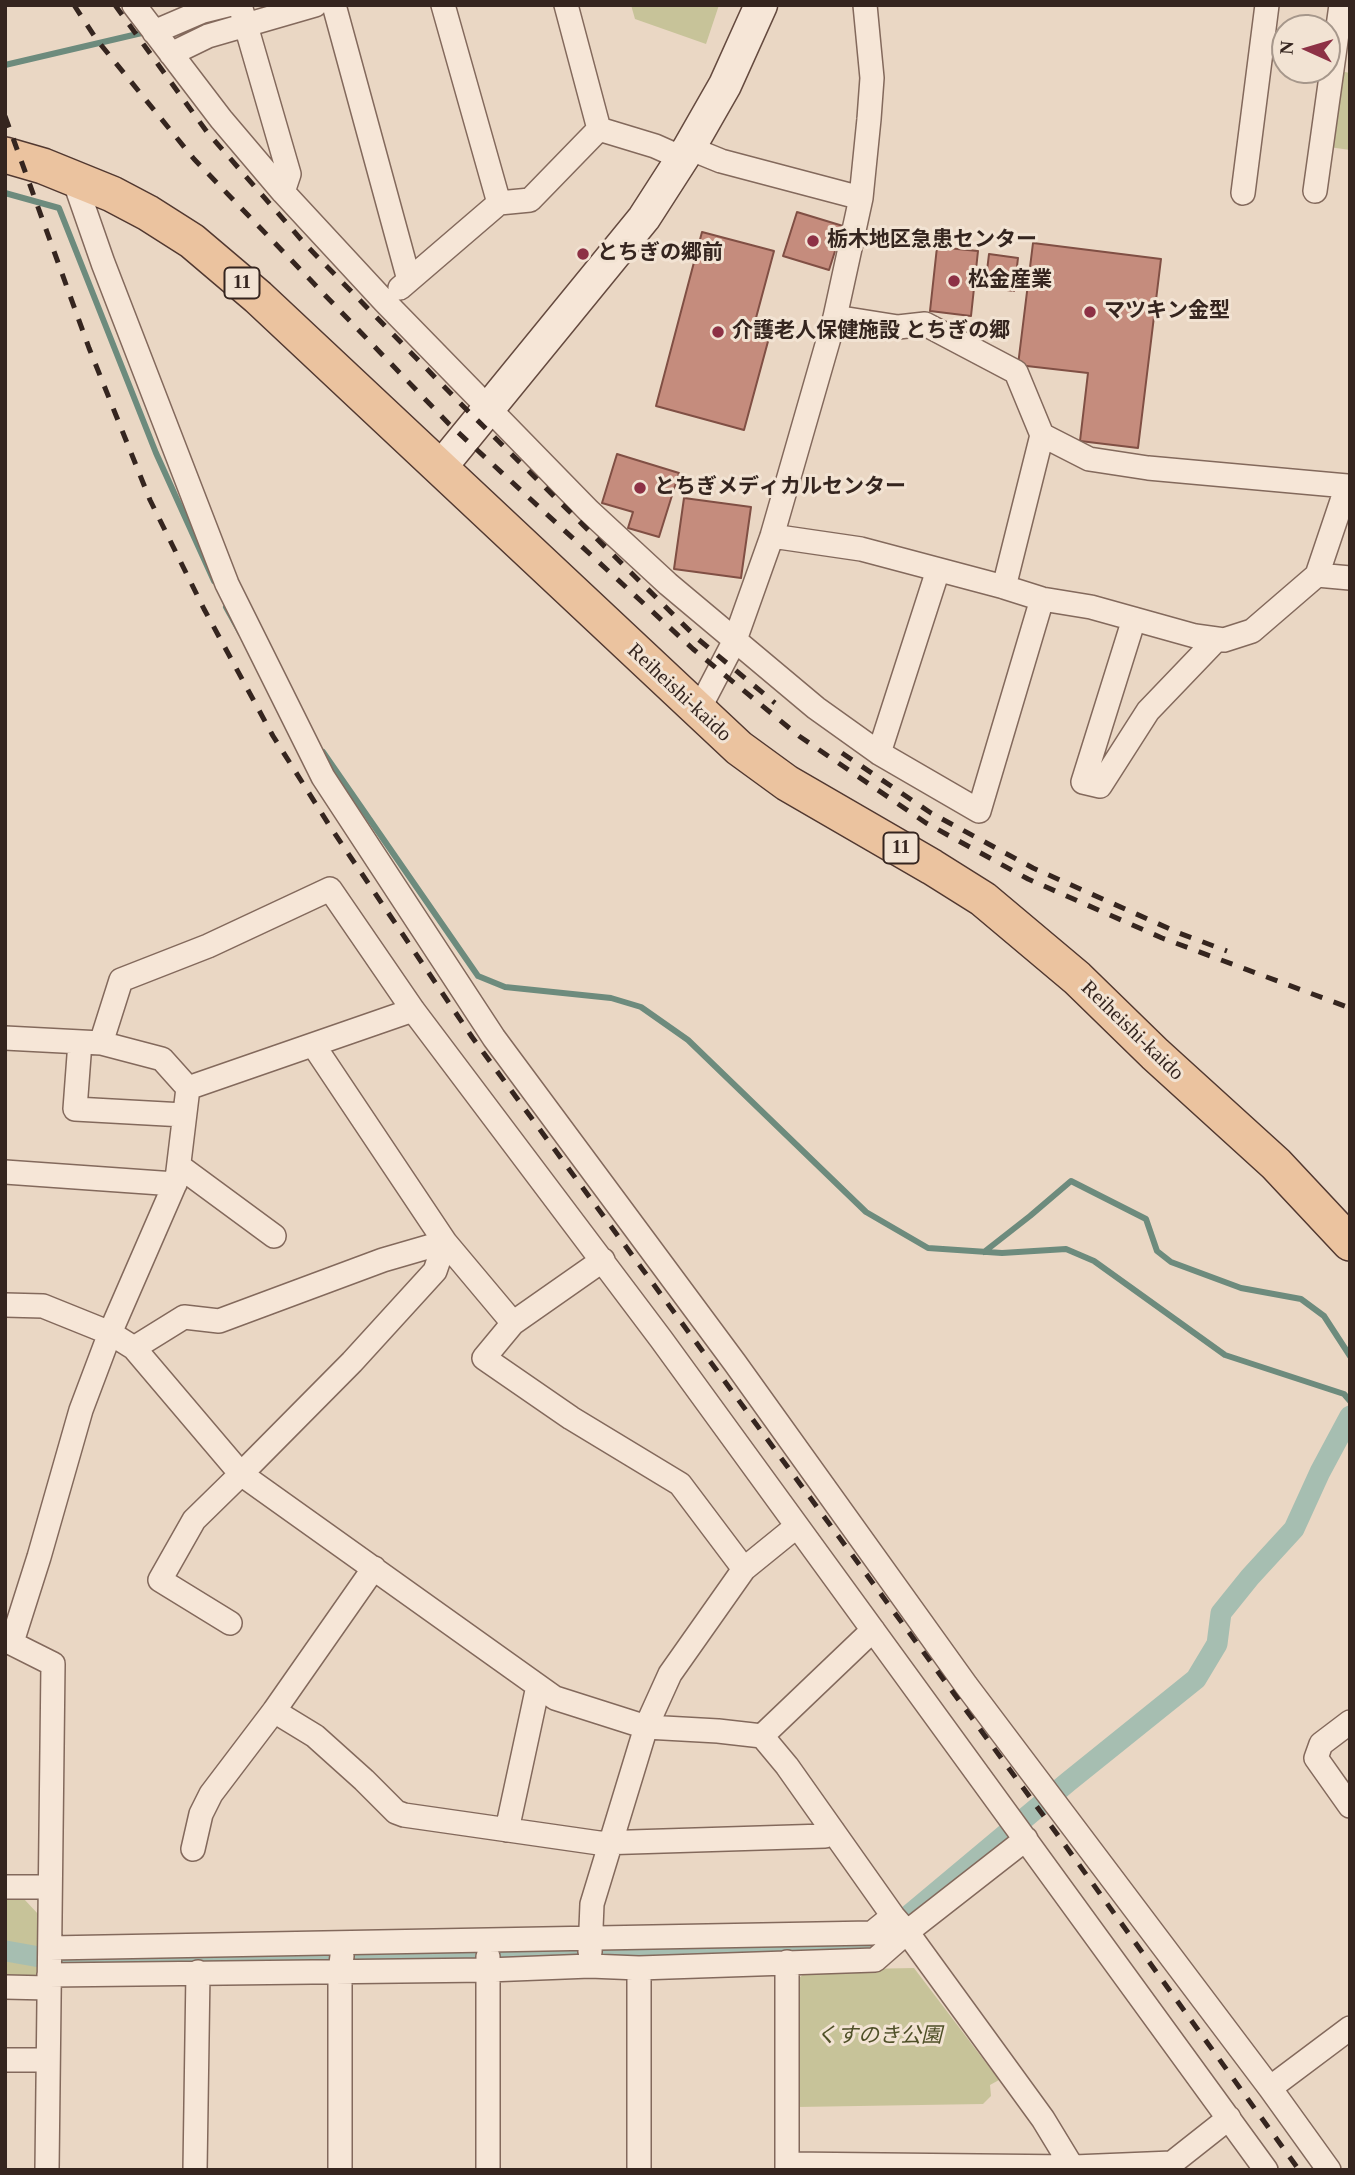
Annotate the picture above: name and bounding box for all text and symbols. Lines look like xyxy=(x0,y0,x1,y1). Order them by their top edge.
north arrow xyxy=(1271,14,1341,84)
text: N xyxy=(1276,40,1298,55)
place label: 栃木地区急患センター xyxy=(827,228,1037,254)
marker: 栃木地区急患センター xyxy=(805,233,821,249)
place label: とちぎの郷前 xyxy=(597,241,723,267)
marker: とちぎの郷前 xyxy=(575,246,591,262)
road number: 11 xyxy=(224,268,260,298)
place label: 松金産業 xyxy=(968,268,1052,294)
marker: 松金産業 xyxy=(946,273,962,289)
place label: マツキン金型 xyxy=(1104,299,1230,325)
marker: マツキン金型 xyxy=(1082,304,1098,320)
place label: 介護老人保健施設 とちぎの郷 xyxy=(732,319,1010,345)
marker: 介護老人保健施設 とちぎの郷 xyxy=(710,324,726,340)
place label: とちぎメディカルセンター xyxy=(654,475,906,501)
marker: とちぎメディカルセンター xyxy=(632,480,648,496)
street label: Reiheishi-kaido xyxy=(622,638,736,748)
road number: 11 xyxy=(884,832,918,863)
street label: Reiheishi-kaido xyxy=(1075,976,1189,1086)
park label: くすのき公園 xyxy=(816,2023,942,2049)

